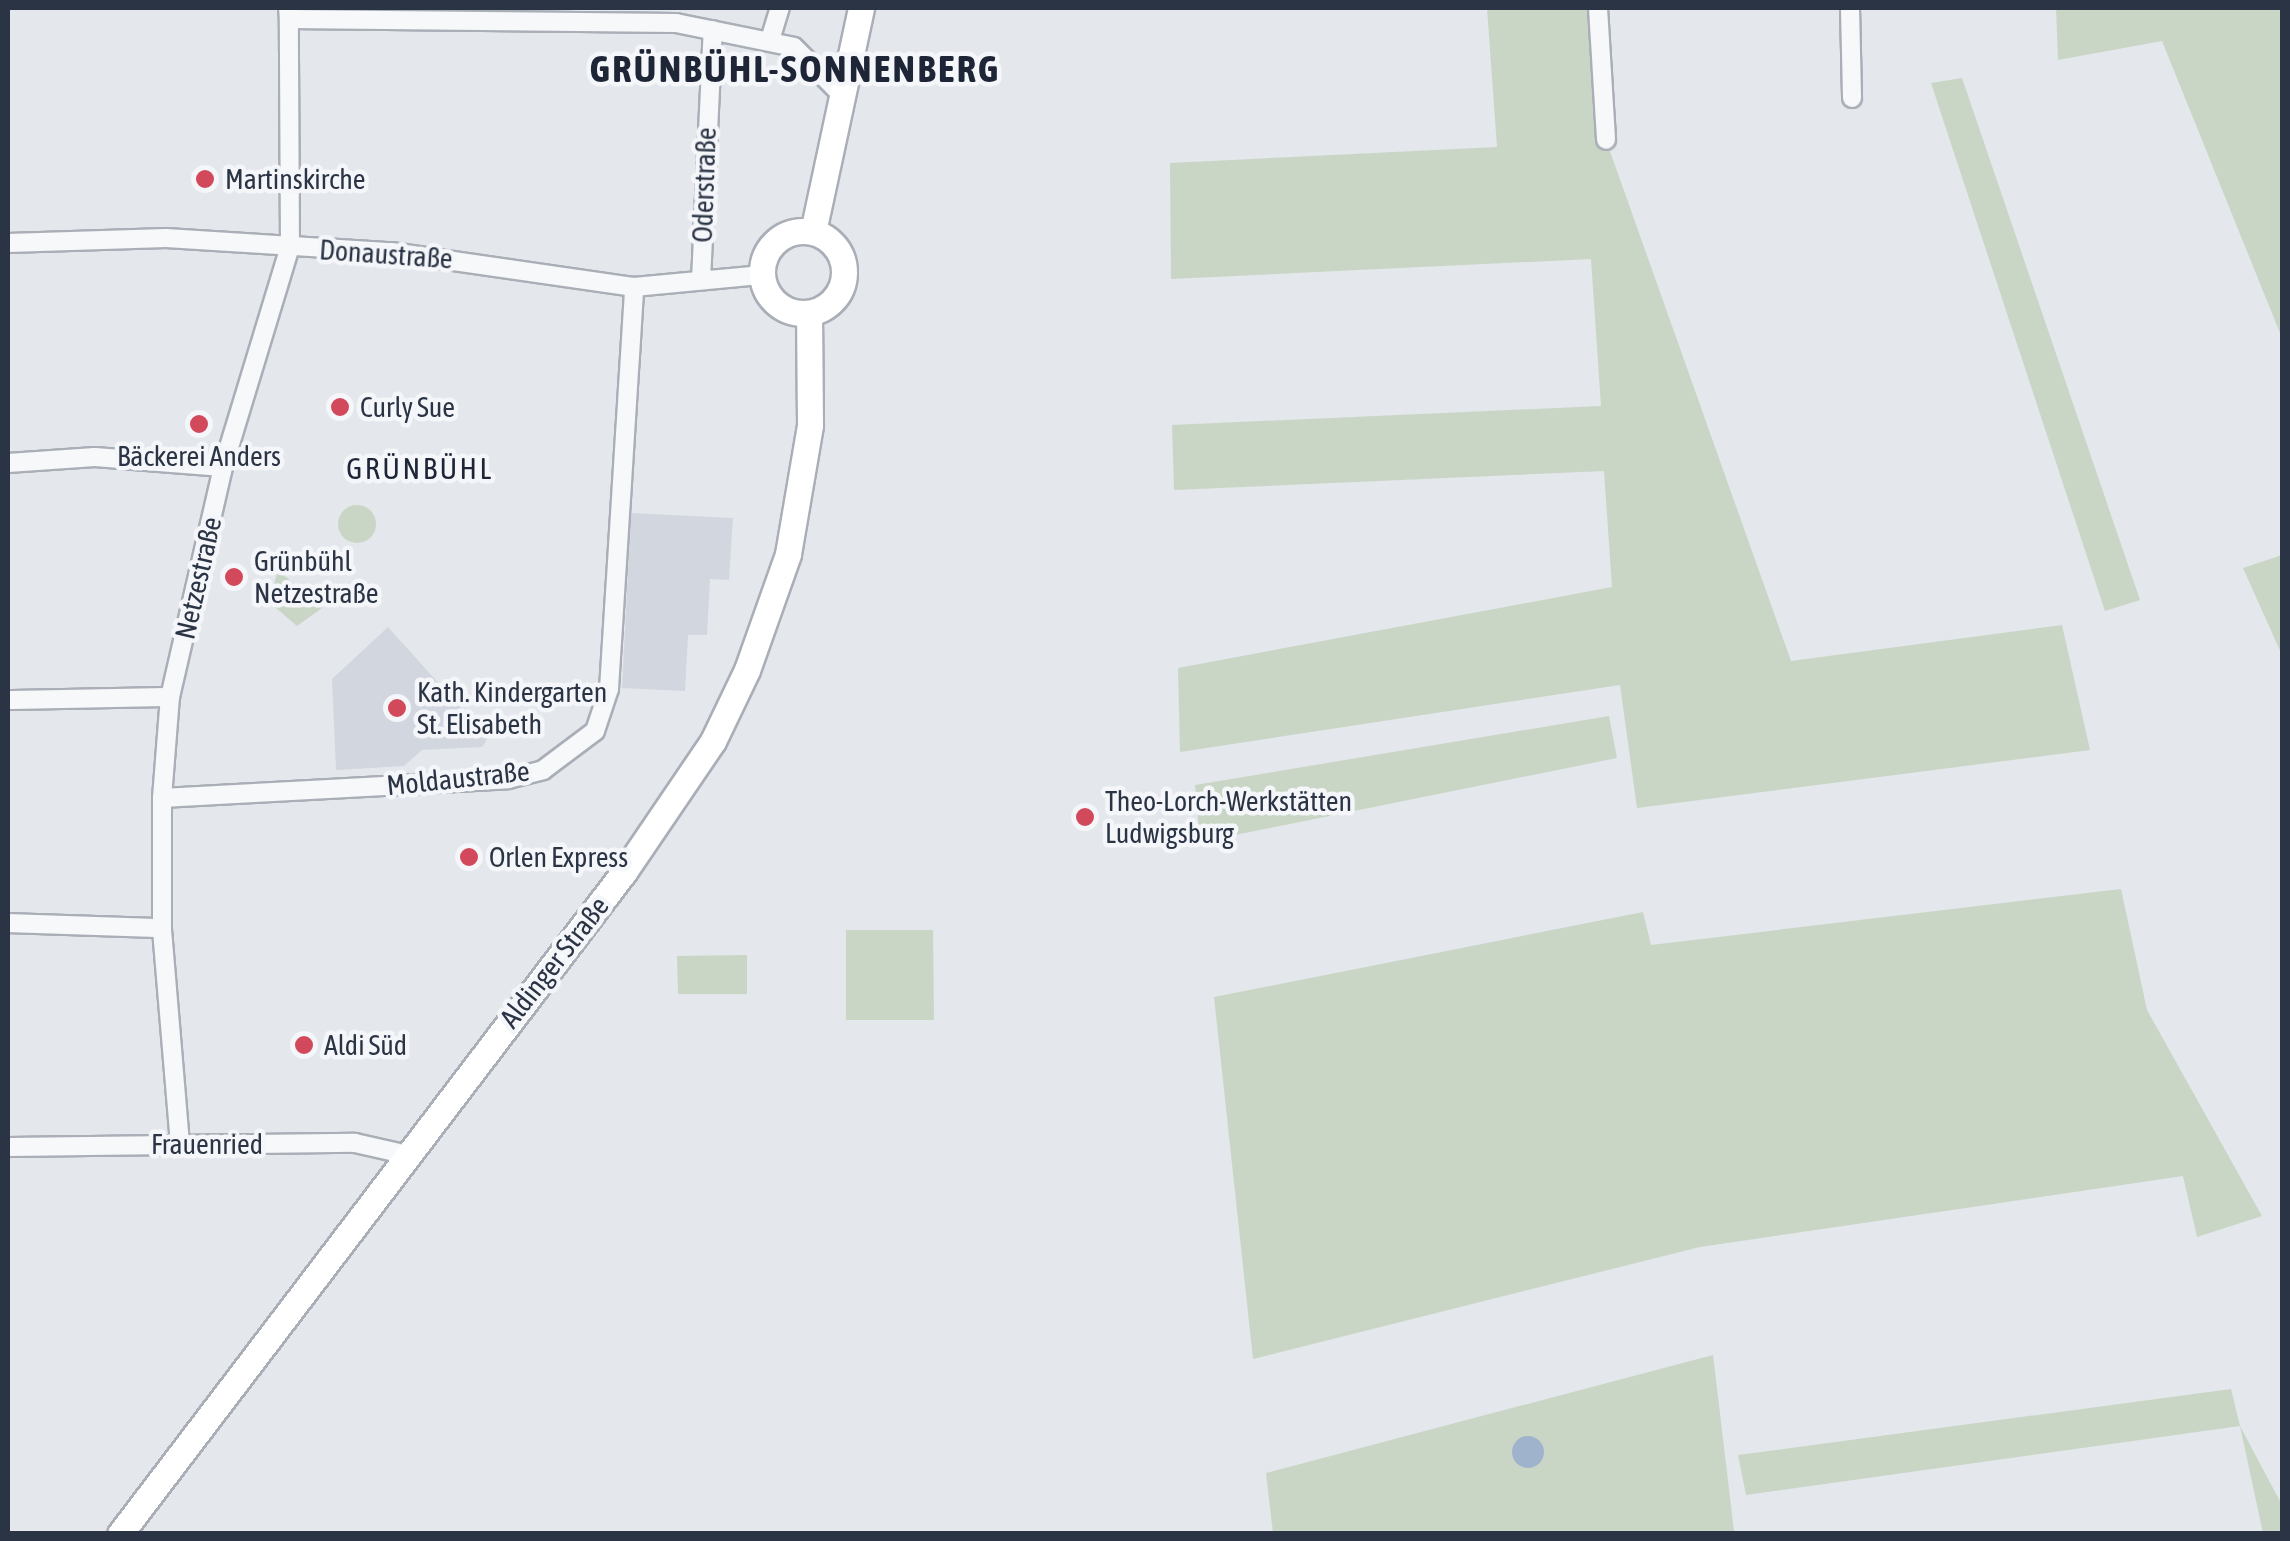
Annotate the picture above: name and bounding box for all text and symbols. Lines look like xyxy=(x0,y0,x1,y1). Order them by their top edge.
district label: GRÜNBÜHL-SONNENBERG xyxy=(590,46,1000,92)
street label: Oderstraße xyxy=(685,127,723,243)
place label: Martinskirche xyxy=(225,162,366,196)
marker: Martinskirche xyxy=(194,168,216,190)
street label: Donaustraße xyxy=(318,233,454,275)
place label: Curly Sue xyxy=(360,390,455,424)
marker: Curly Sue xyxy=(329,396,351,418)
marker: Bäckerei Anders xyxy=(188,413,210,435)
place label: Bäckerei Anders xyxy=(117,439,281,473)
district label: GRÜNBÜHL xyxy=(346,450,494,486)
street label: Netzestraße xyxy=(168,514,228,642)
place label: Grünbühl Netzestraße xyxy=(254,544,378,610)
marker: Grünbühl Netzestraße xyxy=(223,566,245,588)
place label: Kath. Kindergarten St. Elisabeth xyxy=(417,675,607,741)
marker: Kath. Kindergarten St. Elisabeth xyxy=(386,697,408,719)
street label: Moldaustraße xyxy=(385,754,531,802)
place label: Theo-Lorch-Werkstätten Ludwigsburg xyxy=(1105,784,1352,850)
marker: Theo-Lorch-Werkstätten Ludwigsburg xyxy=(1074,806,1096,828)
place label: Orlen Express xyxy=(489,840,628,874)
marker: Orlen Express xyxy=(458,846,480,868)
street label: Aldinger Straße xyxy=(492,890,616,1034)
place label: Aldi Süd xyxy=(324,1028,407,1062)
marker: Aldi Süd xyxy=(293,1034,315,1056)
street label: Frauenried xyxy=(151,1127,263,1161)

